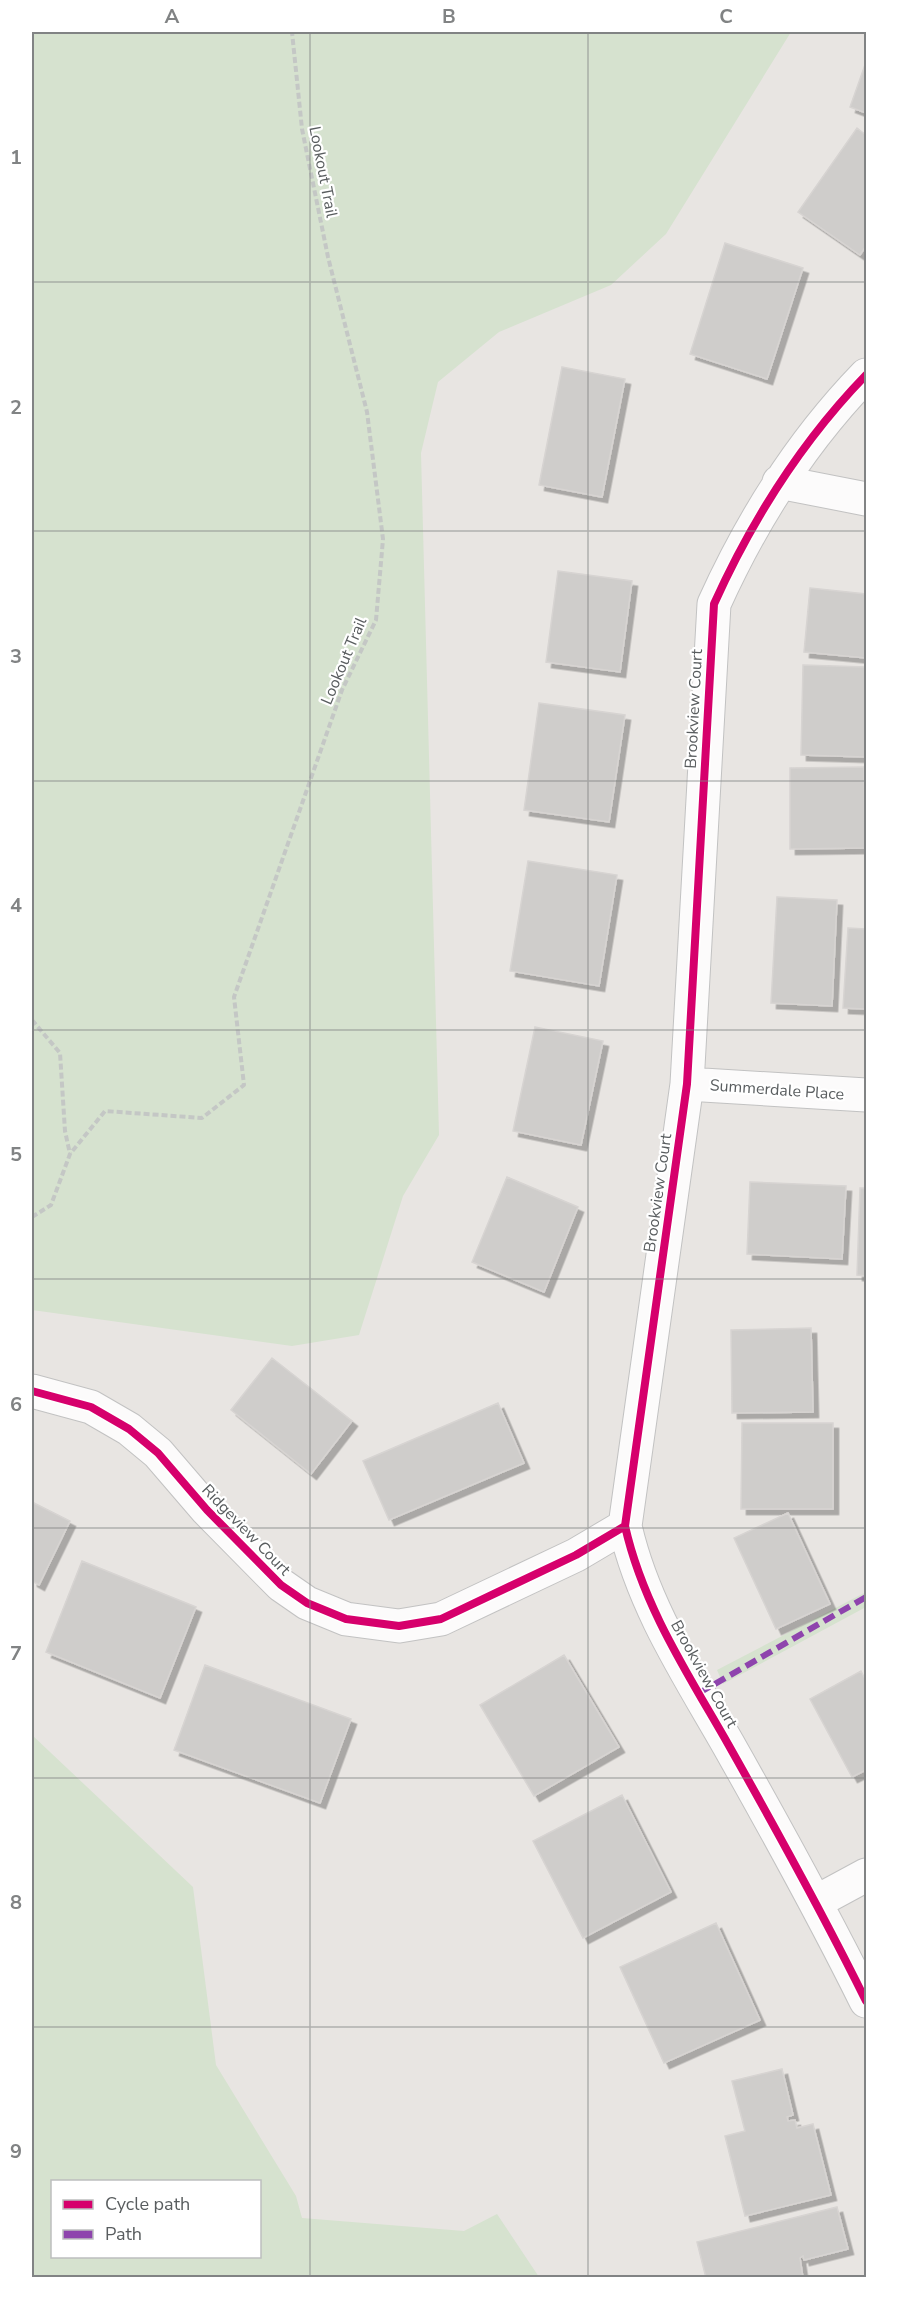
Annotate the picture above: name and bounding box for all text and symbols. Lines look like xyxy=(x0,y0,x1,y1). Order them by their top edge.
text: A xyxy=(165,3,180,30)
text: B xyxy=(442,3,456,30)
text: C xyxy=(719,3,733,30)
street label: Lookout Trail xyxy=(303,124,343,220)
text: 1 xyxy=(10,144,22,171)
text: 2 xyxy=(10,394,22,421)
street label: Lookout Trail xyxy=(316,614,372,708)
text: 3 xyxy=(10,643,22,670)
street label: Brookview Court xyxy=(680,648,708,769)
text: 4 xyxy=(10,892,22,919)
street label: Summerdale Place xyxy=(709,1074,845,1106)
street label: Brookview Court xyxy=(639,1132,677,1254)
text: 5 xyxy=(10,1141,22,1168)
text: 6 xyxy=(10,1391,22,1418)
street label: Ridgeview Court xyxy=(197,1479,296,1581)
street label: Brookview Court xyxy=(665,1616,743,1732)
text: 7 xyxy=(10,1640,22,1667)
text: 8 xyxy=(10,1889,22,1916)
text: 9 xyxy=(10,2138,22,2165)
legend xyxy=(51,2180,261,2258)
text: Cycle path xyxy=(105,2192,190,2216)
text: Path xyxy=(105,2222,142,2246)

